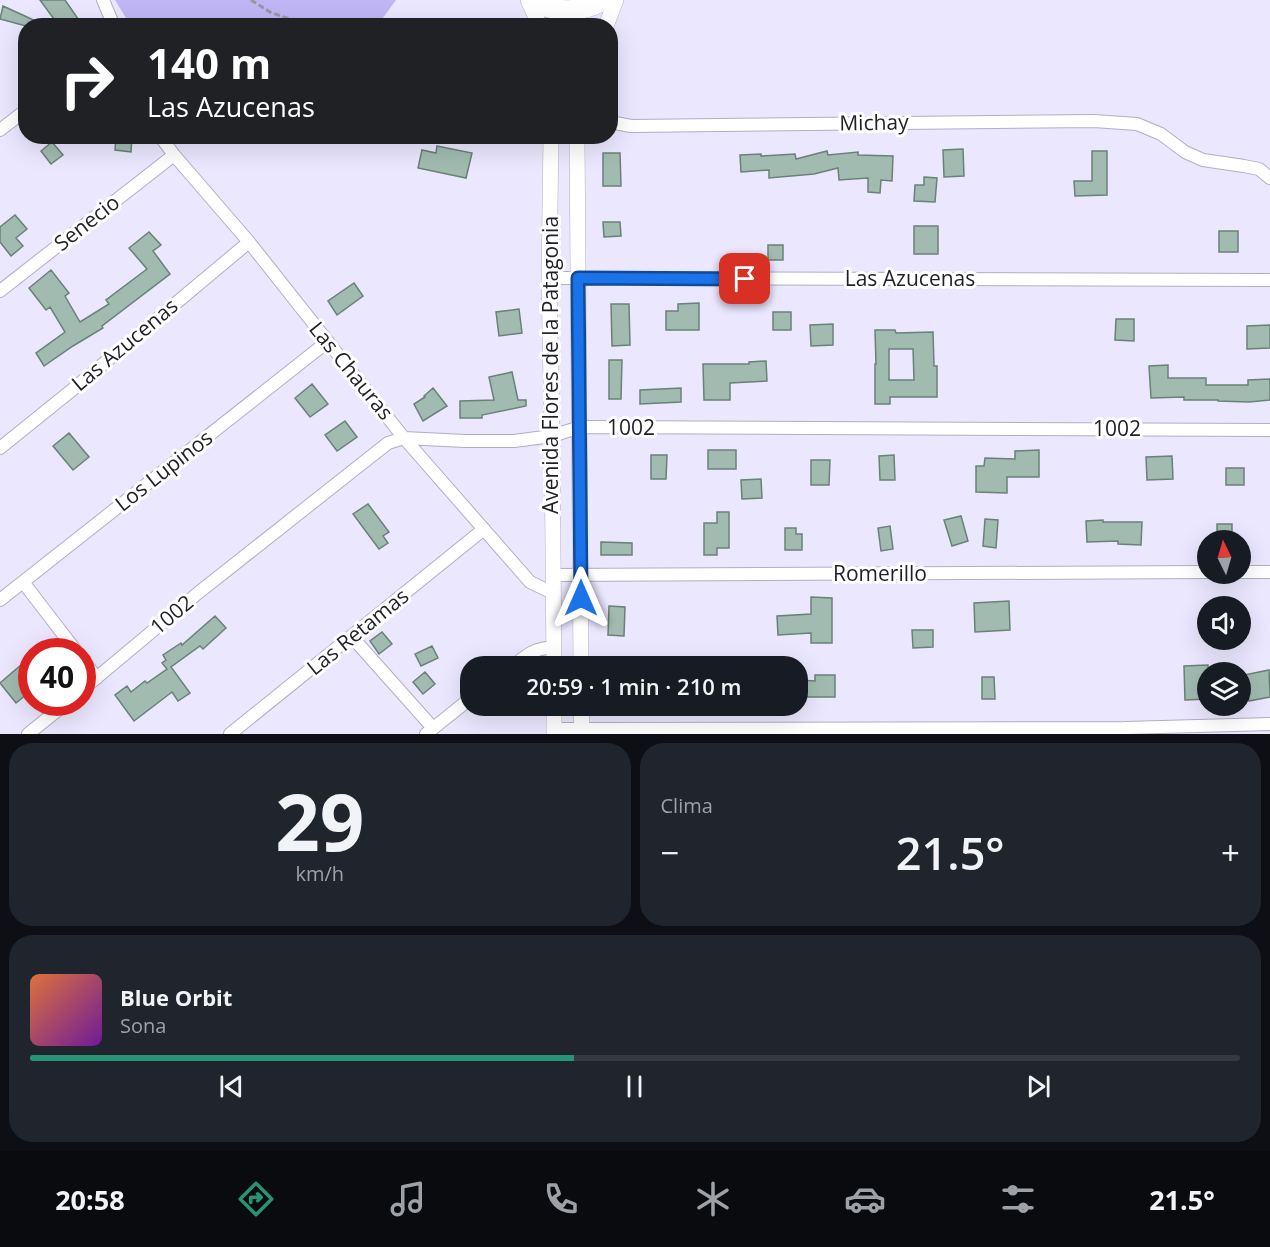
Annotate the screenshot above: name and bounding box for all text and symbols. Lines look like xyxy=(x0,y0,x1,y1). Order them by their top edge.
text: 140 m xyxy=(147,34,271,91)
icon: right xyxy=(48,42,126,120)
text: Las Azucenas xyxy=(147,88,315,125)
street label: Michay xyxy=(839,107,909,137)
street label: Senecio xyxy=(48,188,125,257)
street label: Avenida Flores de la Patagonia xyxy=(536,216,564,514)
pin xyxy=(719,253,770,304)
icon: arrive xyxy=(728,262,761,295)
street label: Las Azucenas xyxy=(845,264,975,292)
street label: Las Azucenas xyxy=(65,292,183,397)
street label: Las Chauras xyxy=(303,315,400,425)
street label: 1002 xyxy=(607,413,655,441)
street label: 1002 xyxy=(1093,414,1141,442)
street label: Los Lupinos xyxy=(109,423,218,517)
north arrow xyxy=(1197,530,1251,584)
map controls xyxy=(1197,530,1251,716)
street label: Romerillo xyxy=(833,559,927,587)
position arrow xyxy=(549,566,613,630)
street label: Las Retamas xyxy=(301,582,414,681)
street label: 1002 xyxy=(144,588,199,640)
button: sound xyxy=(1197,596,1251,650)
speed limit sign: 40 xyxy=(18,638,96,716)
button: layers xyxy=(1197,662,1251,716)
text: 20:59 · 1 min · 210 m xyxy=(526,671,742,701)
text: 29 xyxy=(275,768,364,874)
text: Clima xyxy=(661,792,713,819)
text: 21.5° xyxy=(896,822,1005,883)
text: − xyxy=(661,830,679,875)
text: + xyxy=(1221,830,1240,875)
text: km/h xyxy=(295,860,344,887)
text: Blue Orbit xyxy=(120,982,232,1012)
text: Sona xyxy=(120,1012,166,1039)
icon: previous xyxy=(215,1070,248,1103)
icon: pause xyxy=(618,1070,651,1103)
icon: next xyxy=(1022,1070,1055,1103)
icon: directions xyxy=(235,1178,277,1220)
icon: music xyxy=(387,1178,429,1220)
icon: phone xyxy=(540,1178,582,1220)
icon: climate xyxy=(692,1178,734,1220)
icon: car xyxy=(844,1178,886,1220)
icon: filters xyxy=(997,1178,1039,1220)
text: 20:58 xyxy=(55,1181,125,1218)
text: 21.5° xyxy=(1149,1181,1215,1218)

